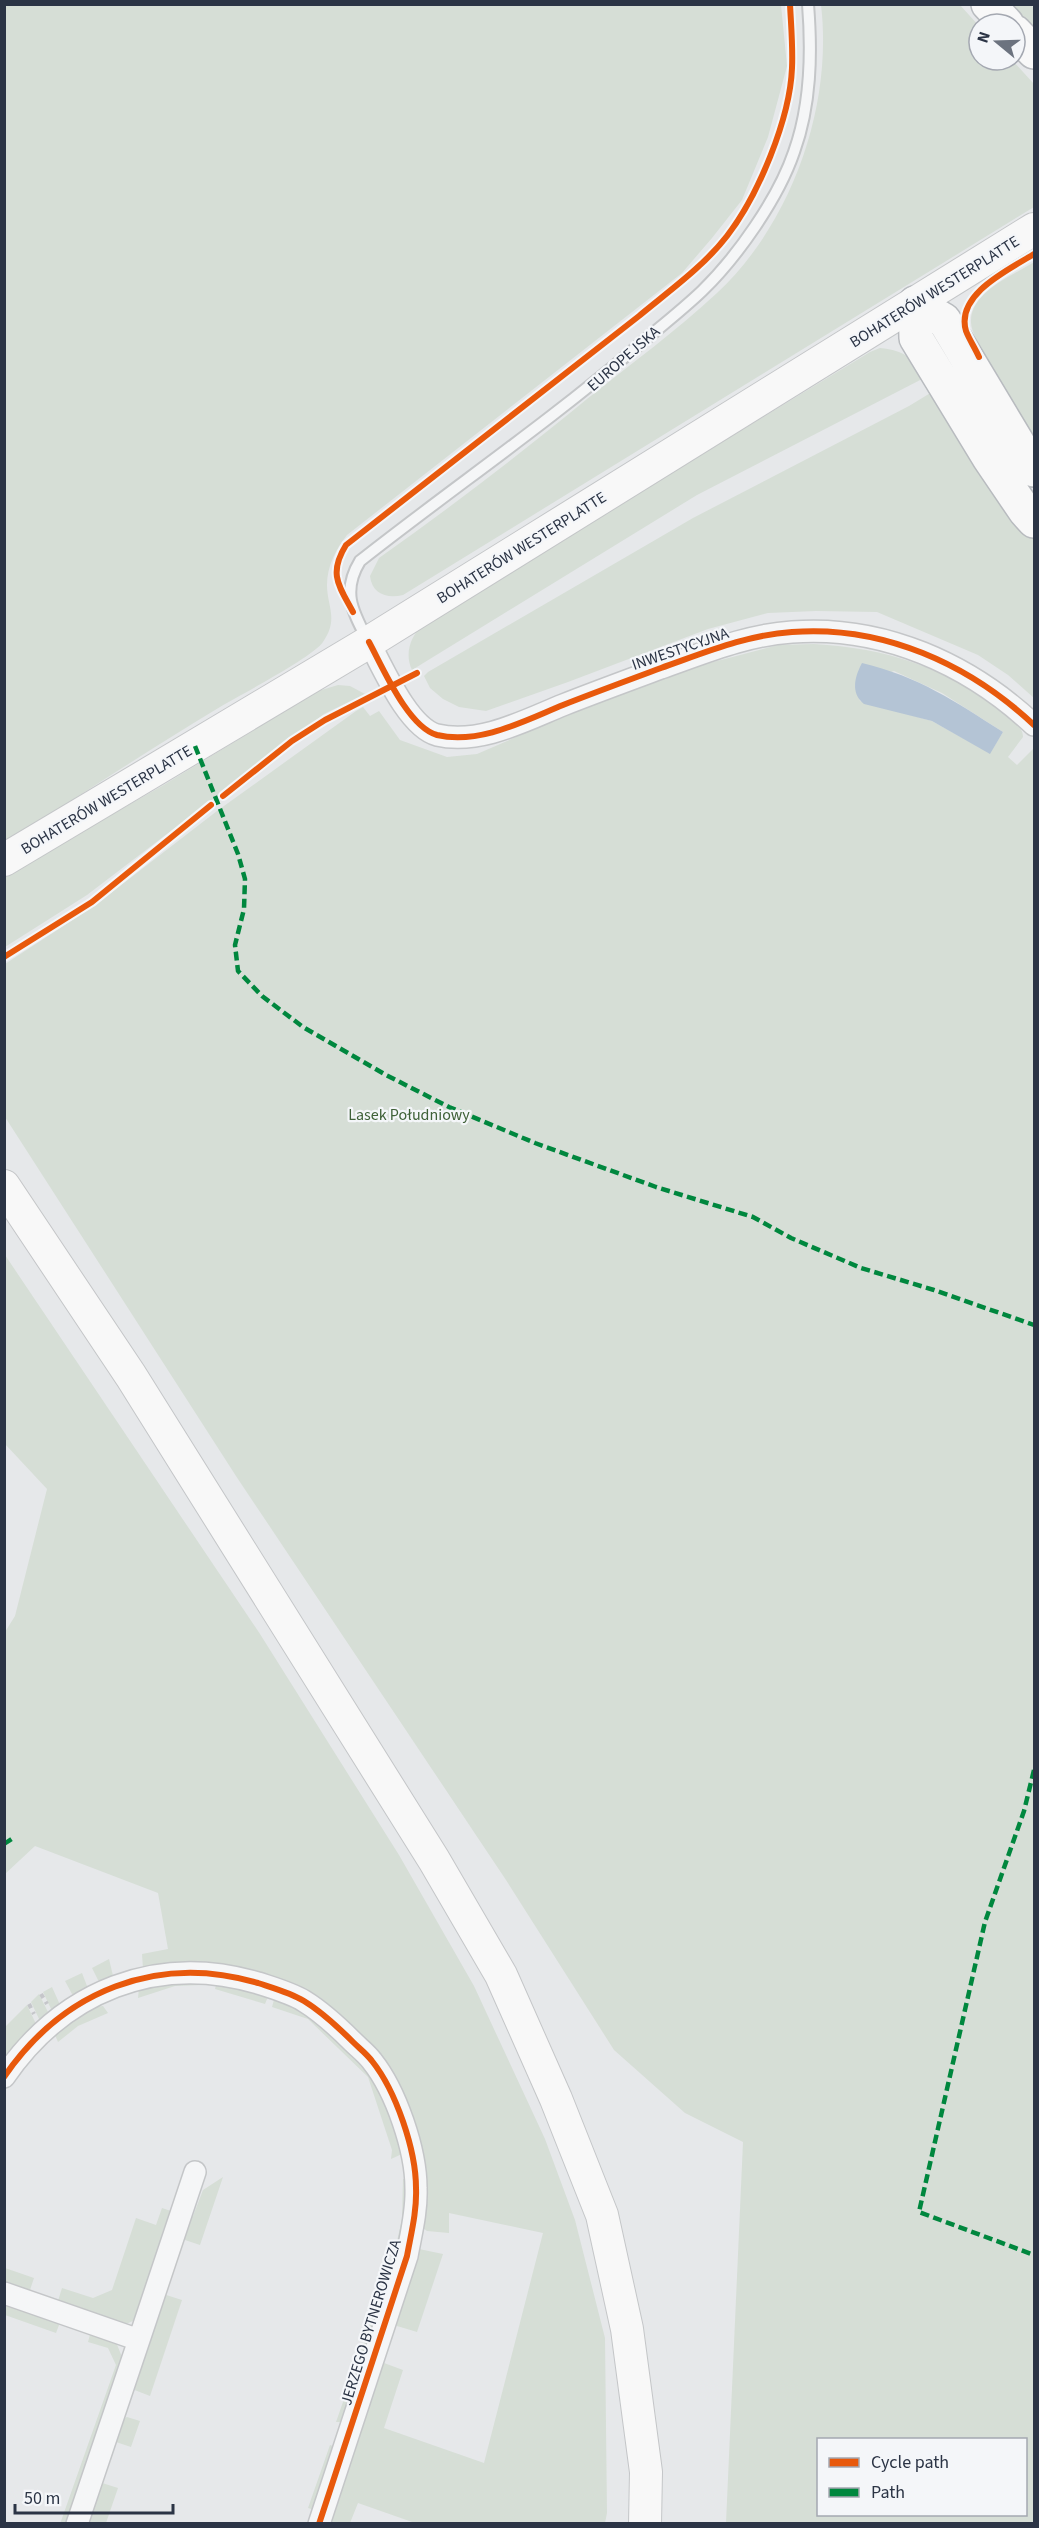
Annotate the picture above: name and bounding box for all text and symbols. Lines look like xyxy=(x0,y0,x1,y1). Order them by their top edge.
north arrow xyxy=(967,12,1027,72)
text: N xyxy=(972,29,996,46)
street label: BOHATERÓW WESTERPLATTE xyxy=(845,231,1024,353)
street label: EUROPEJSKA xyxy=(582,321,665,397)
street label: BOHATERÓW WESTERPLATTE xyxy=(432,487,611,609)
street label: INWESTYCYJNA xyxy=(629,622,732,676)
street label: BOHATERÓW WESTERPLATTE xyxy=(17,740,196,860)
park label: Lasek Południowy xyxy=(348,1104,470,1126)
street label: JERZEGO BYTNEROWICZA xyxy=(335,2236,407,2408)
legend xyxy=(817,2438,1027,2516)
text: Cycle path xyxy=(871,2450,949,2475)
scale bar xyxy=(15,2477,172,2515)
text: Path xyxy=(871,2480,905,2505)
text: 50 m xyxy=(24,2486,60,2511)

